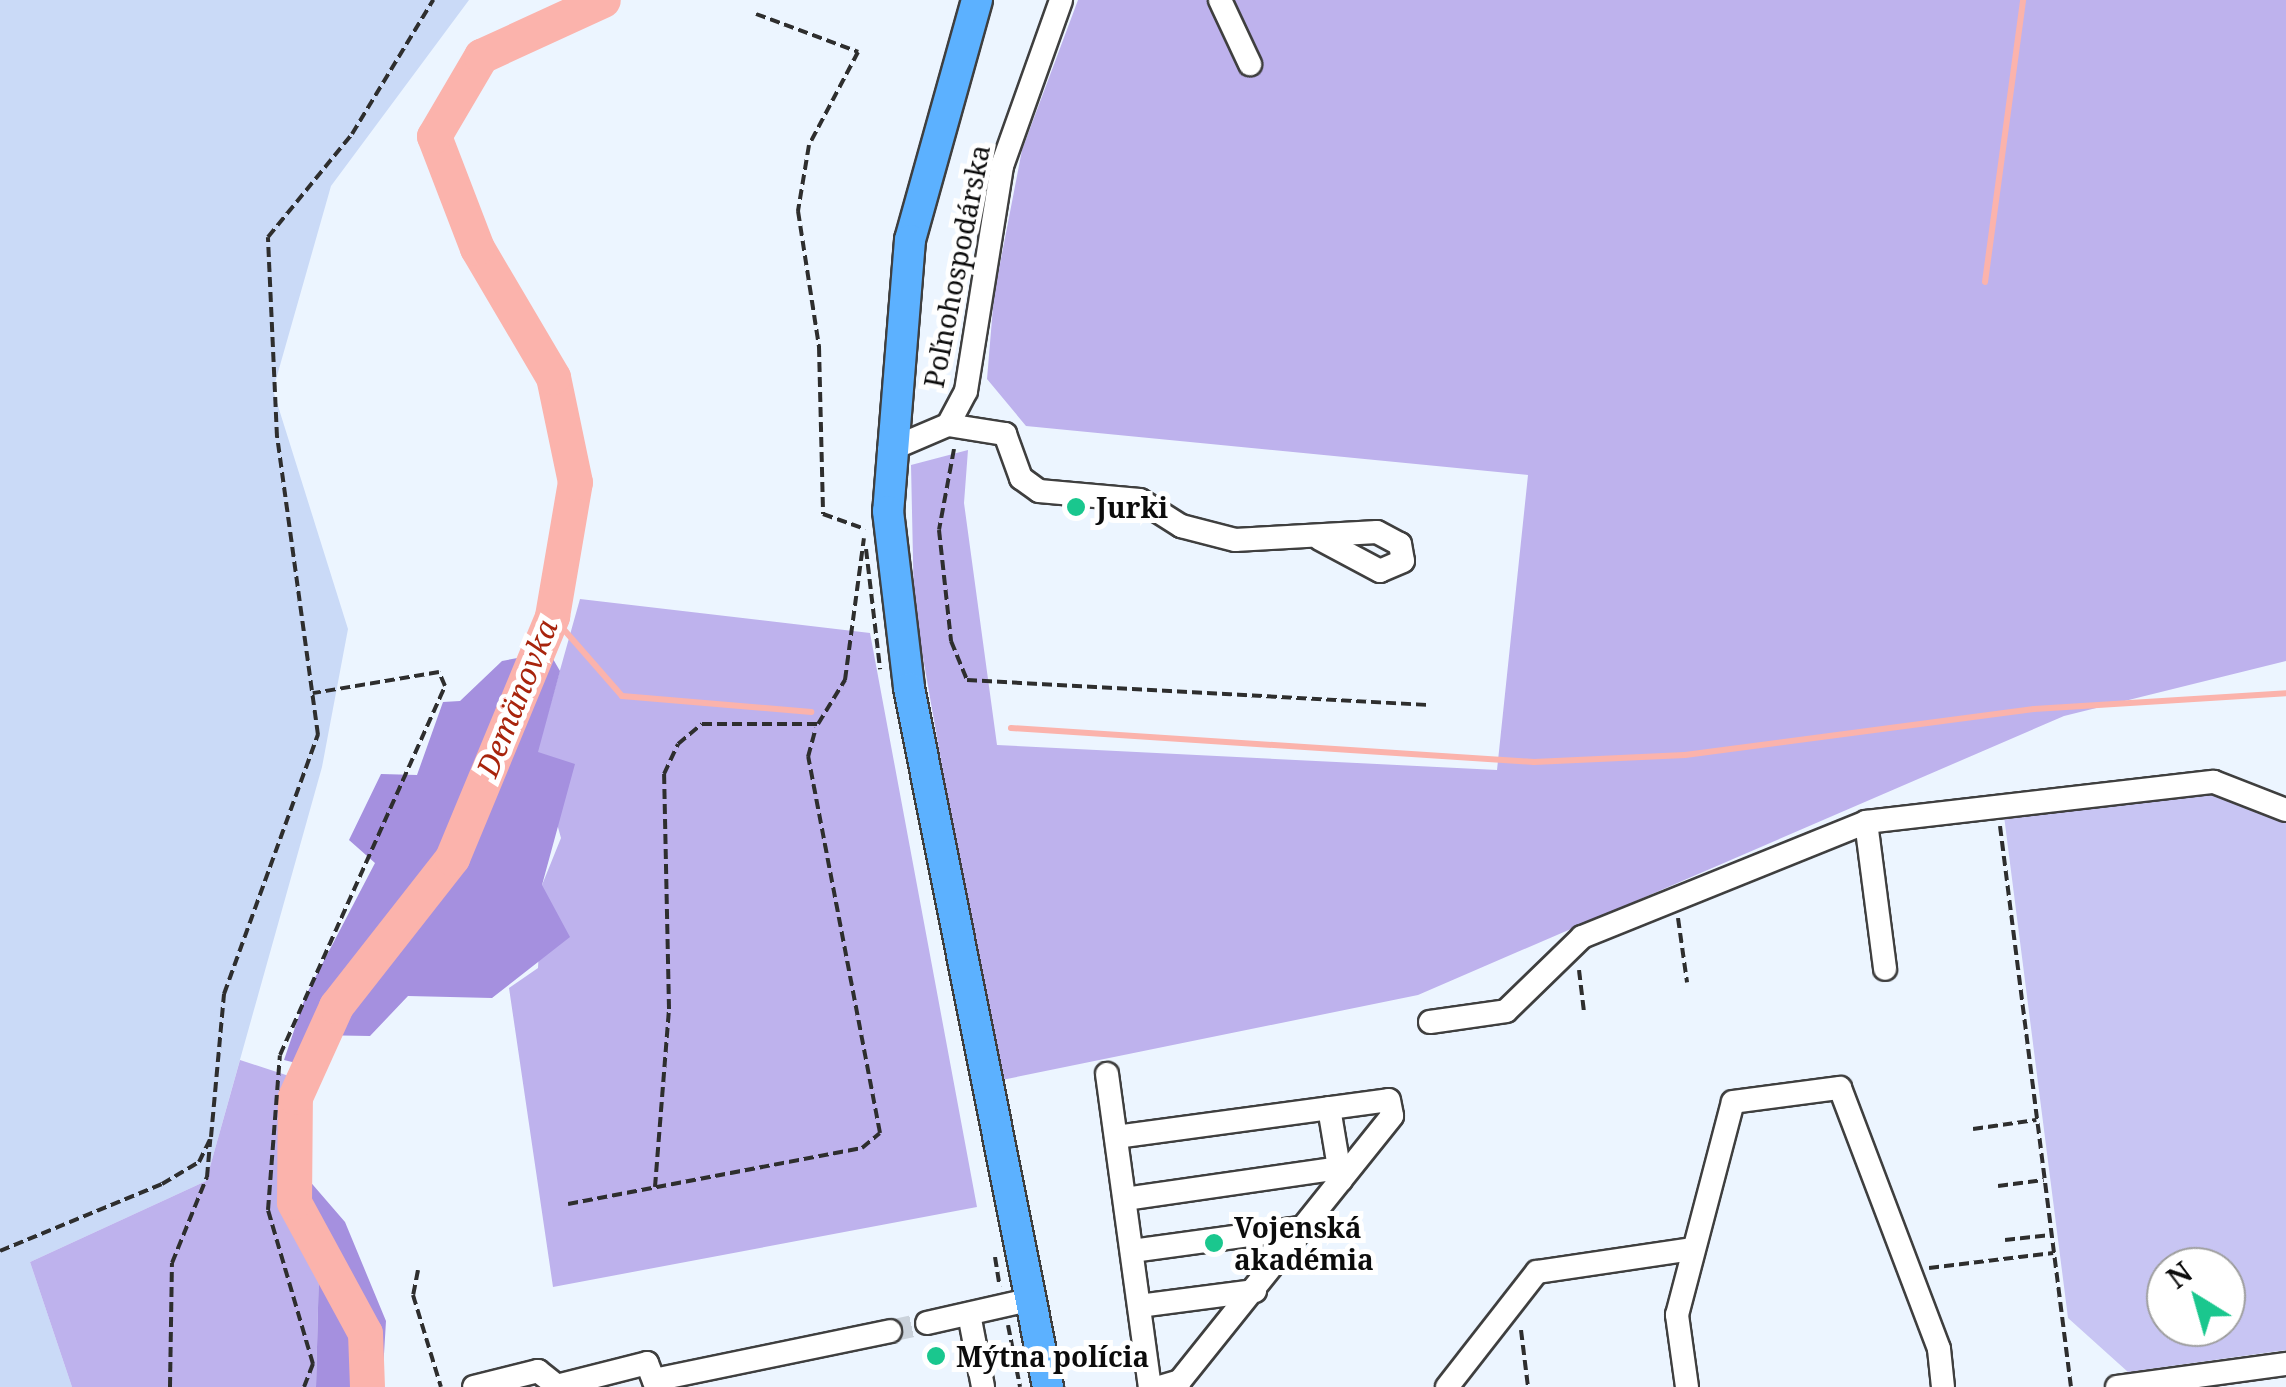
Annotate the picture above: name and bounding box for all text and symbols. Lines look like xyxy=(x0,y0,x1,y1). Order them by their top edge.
street label: Poľnohospodárska xyxy=(916,142,996,390)
place label: Jurki xyxy=(1096,490,1168,524)
marker: Jurki xyxy=(1065,496,1087,518)
water label: Demänovka xyxy=(469,614,565,782)
place label: Vojenská akadémia xyxy=(1234,1210,1374,1276)
marker: Vojenská akadémia xyxy=(1203,1232,1225,1254)
north arrow xyxy=(2146,1247,2246,1347)
text: N xyxy=(2159,1253,2199,1296)
place label: Mýtna polícia xyxy=(956,1339,1149,1373)
marker: Mýtna polícia xyxy=(925,1345,947,1367)

